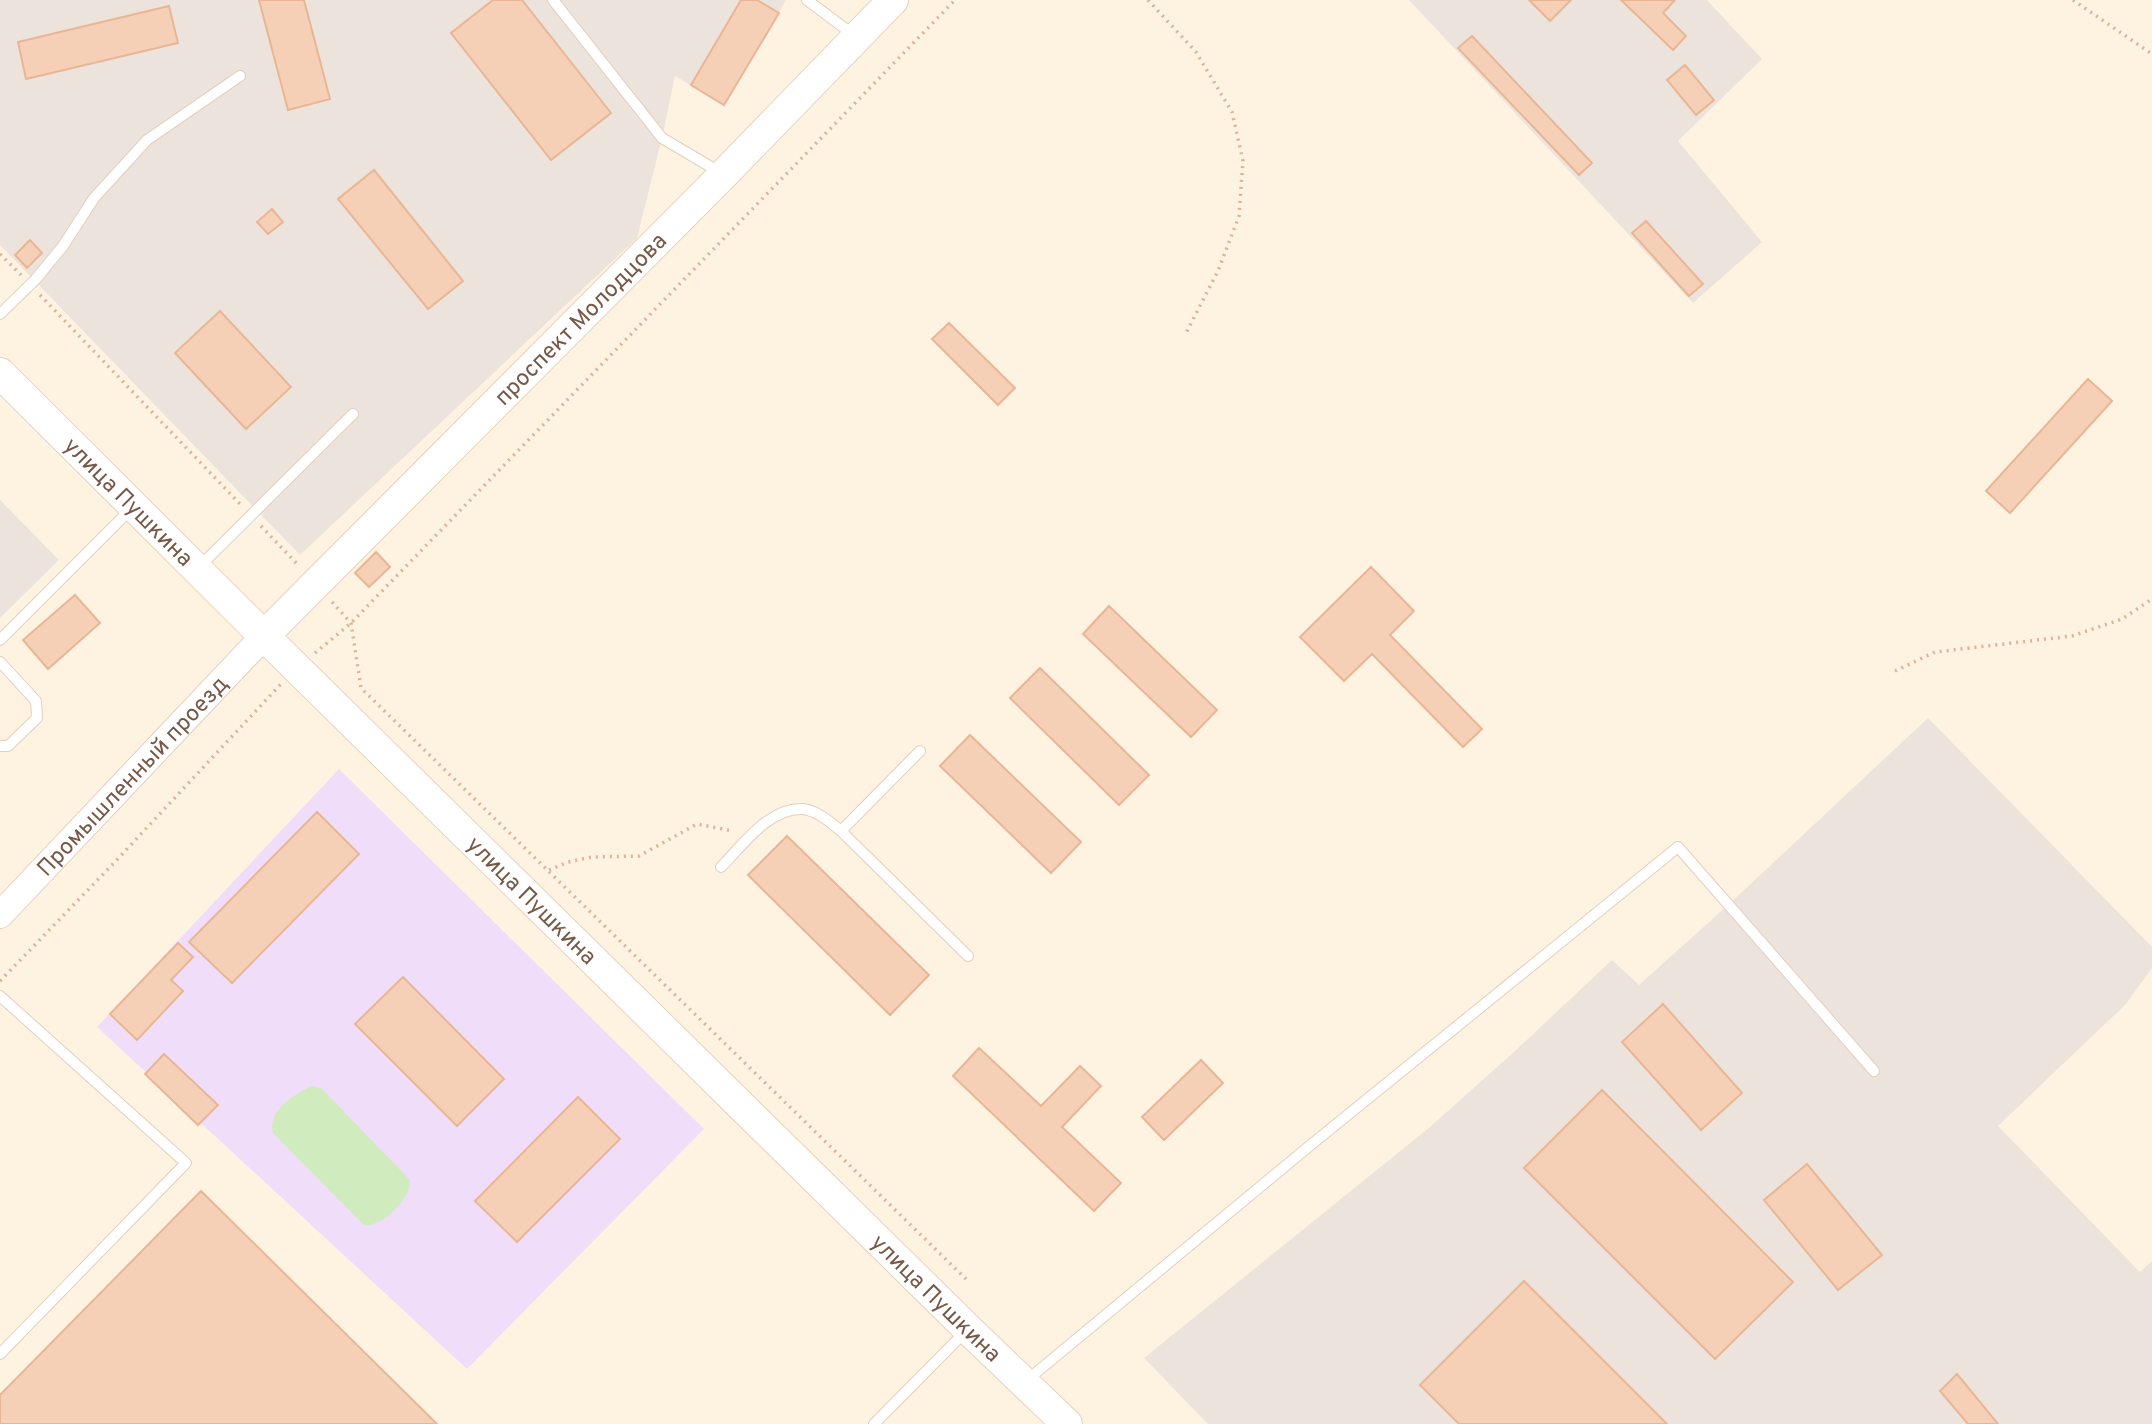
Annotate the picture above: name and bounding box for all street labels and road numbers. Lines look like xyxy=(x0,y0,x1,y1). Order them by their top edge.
street label: проспект Молодцова xyxy=(490,228,674,413)
street label: улица Пушкина xyxy=(56,433,198,574)
street label: Промышленный проезд xyxy=(32,671,236,884)
street label: улица Пушкина xyxy=(459,831,602,972)
street label: улица Пушкина xyxy=(863,1229,1006,1370)

